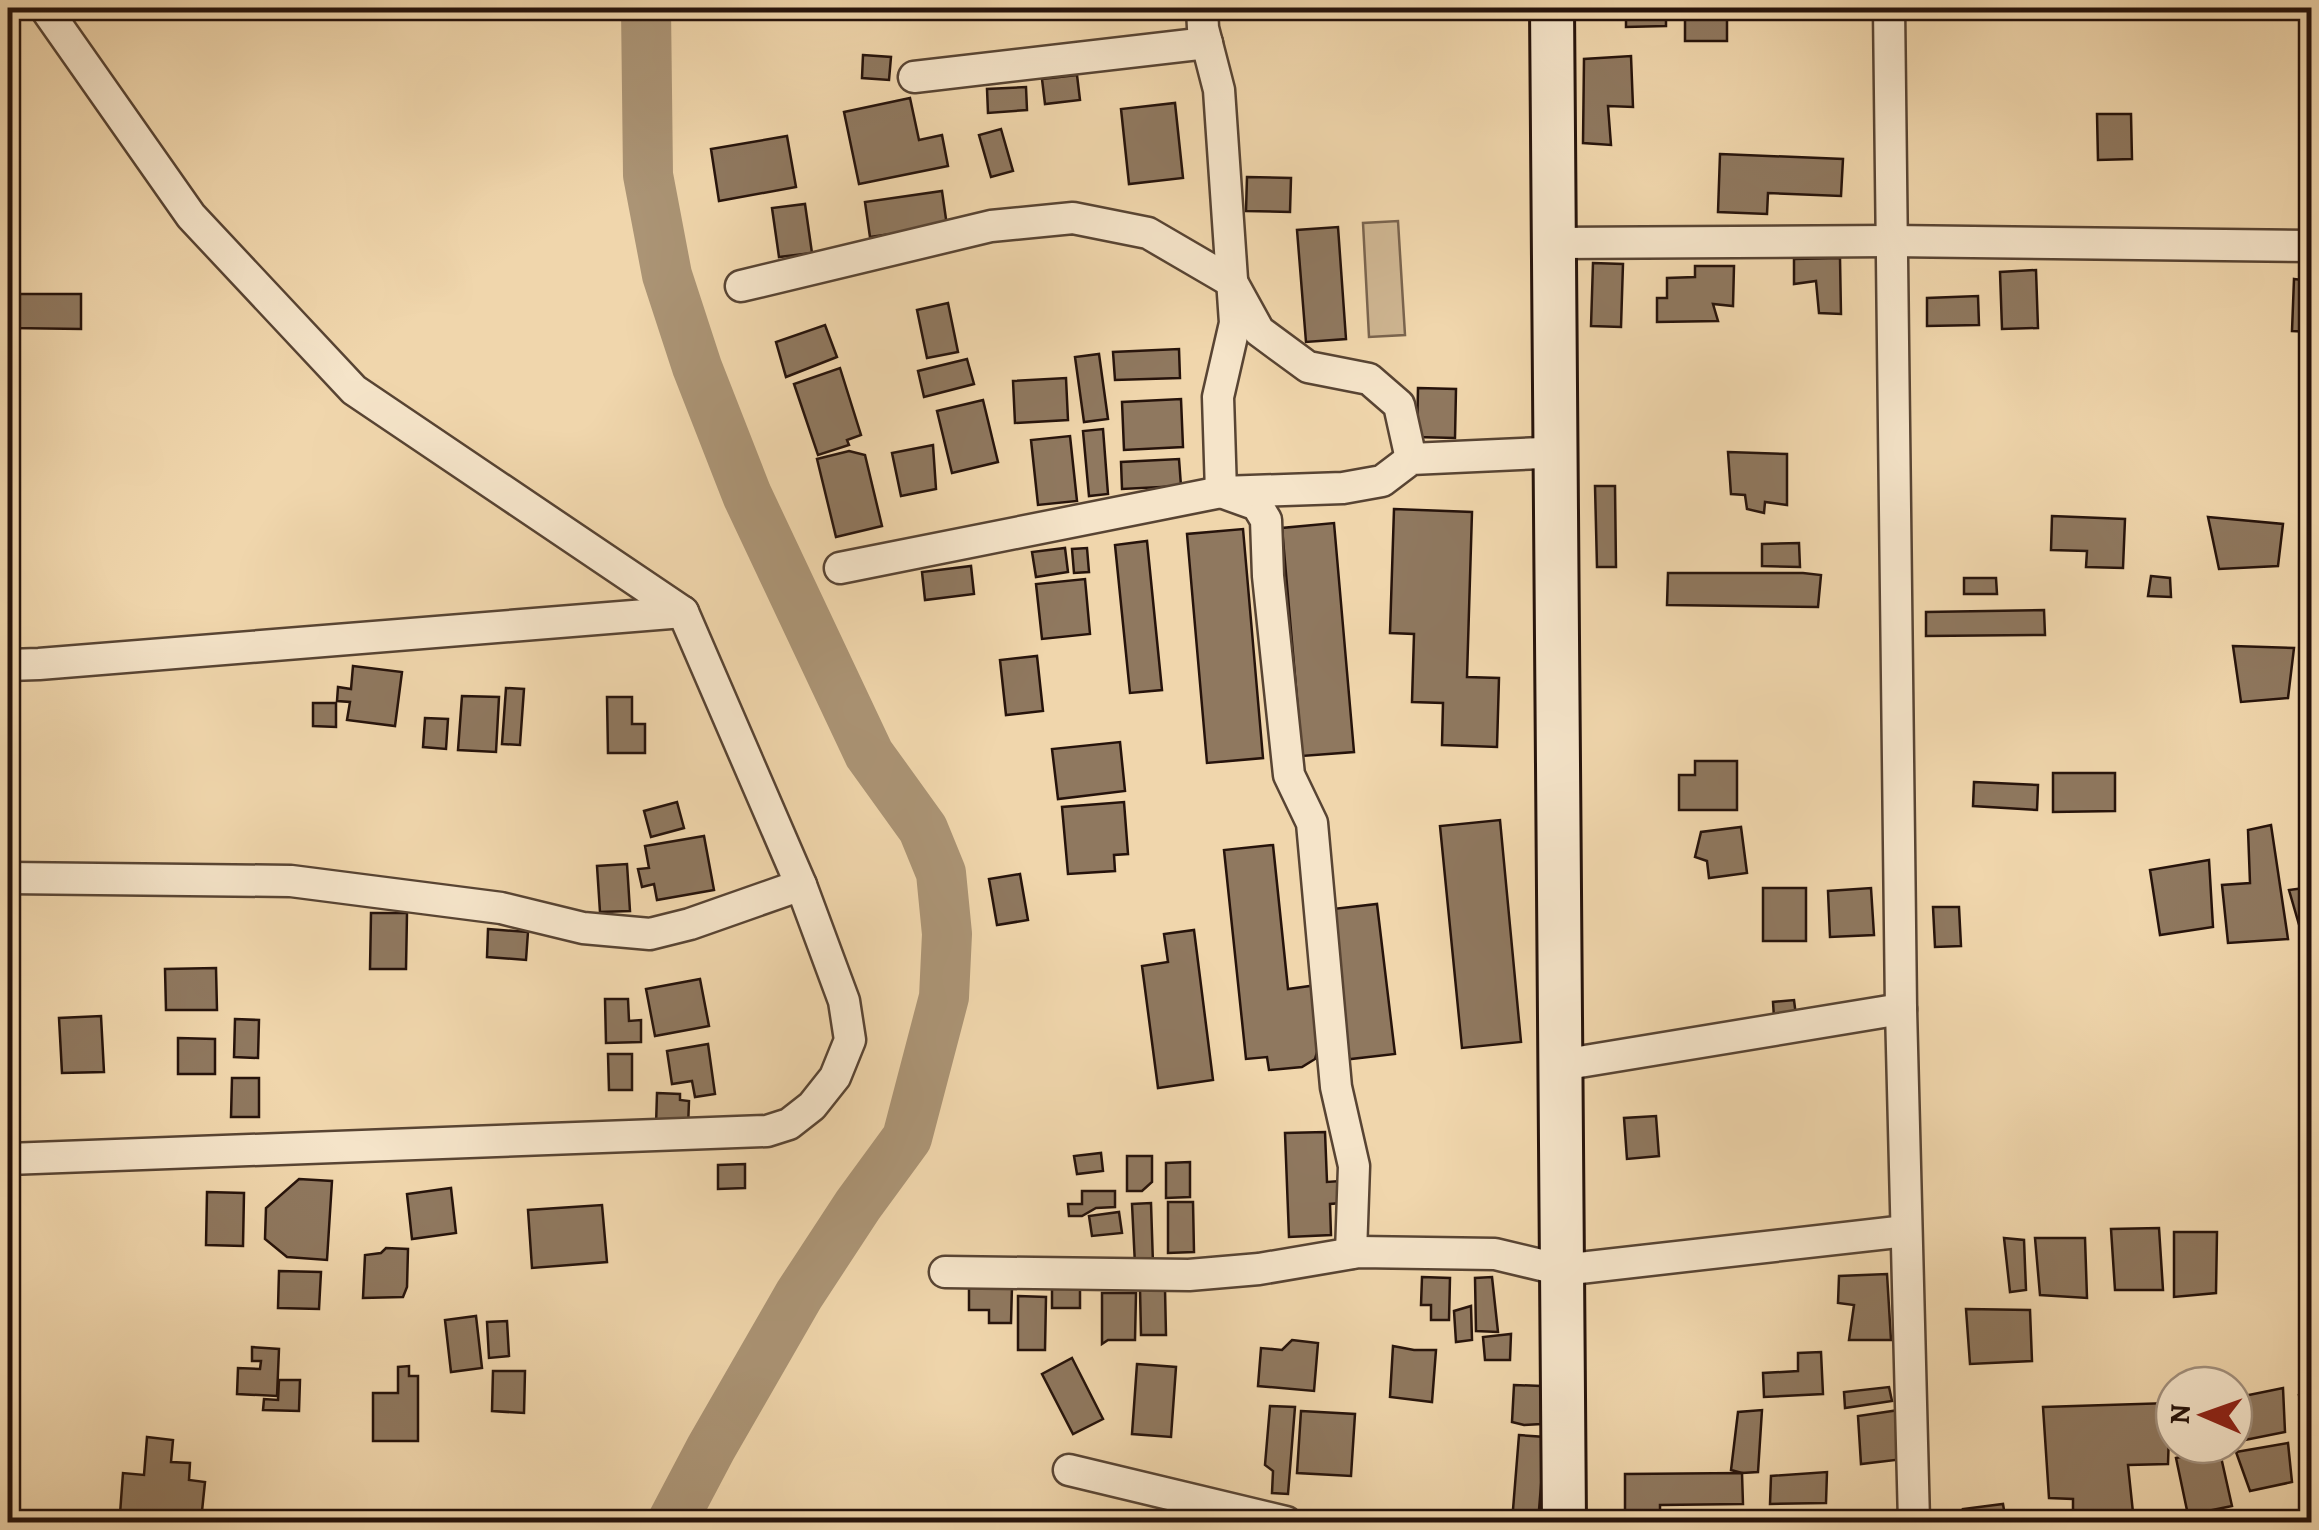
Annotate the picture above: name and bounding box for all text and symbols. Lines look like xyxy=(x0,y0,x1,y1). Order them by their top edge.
north arrow xyxy=(2154,1365,2254,1465)
text: N xyxy=(2161,1403,2199,1425)

